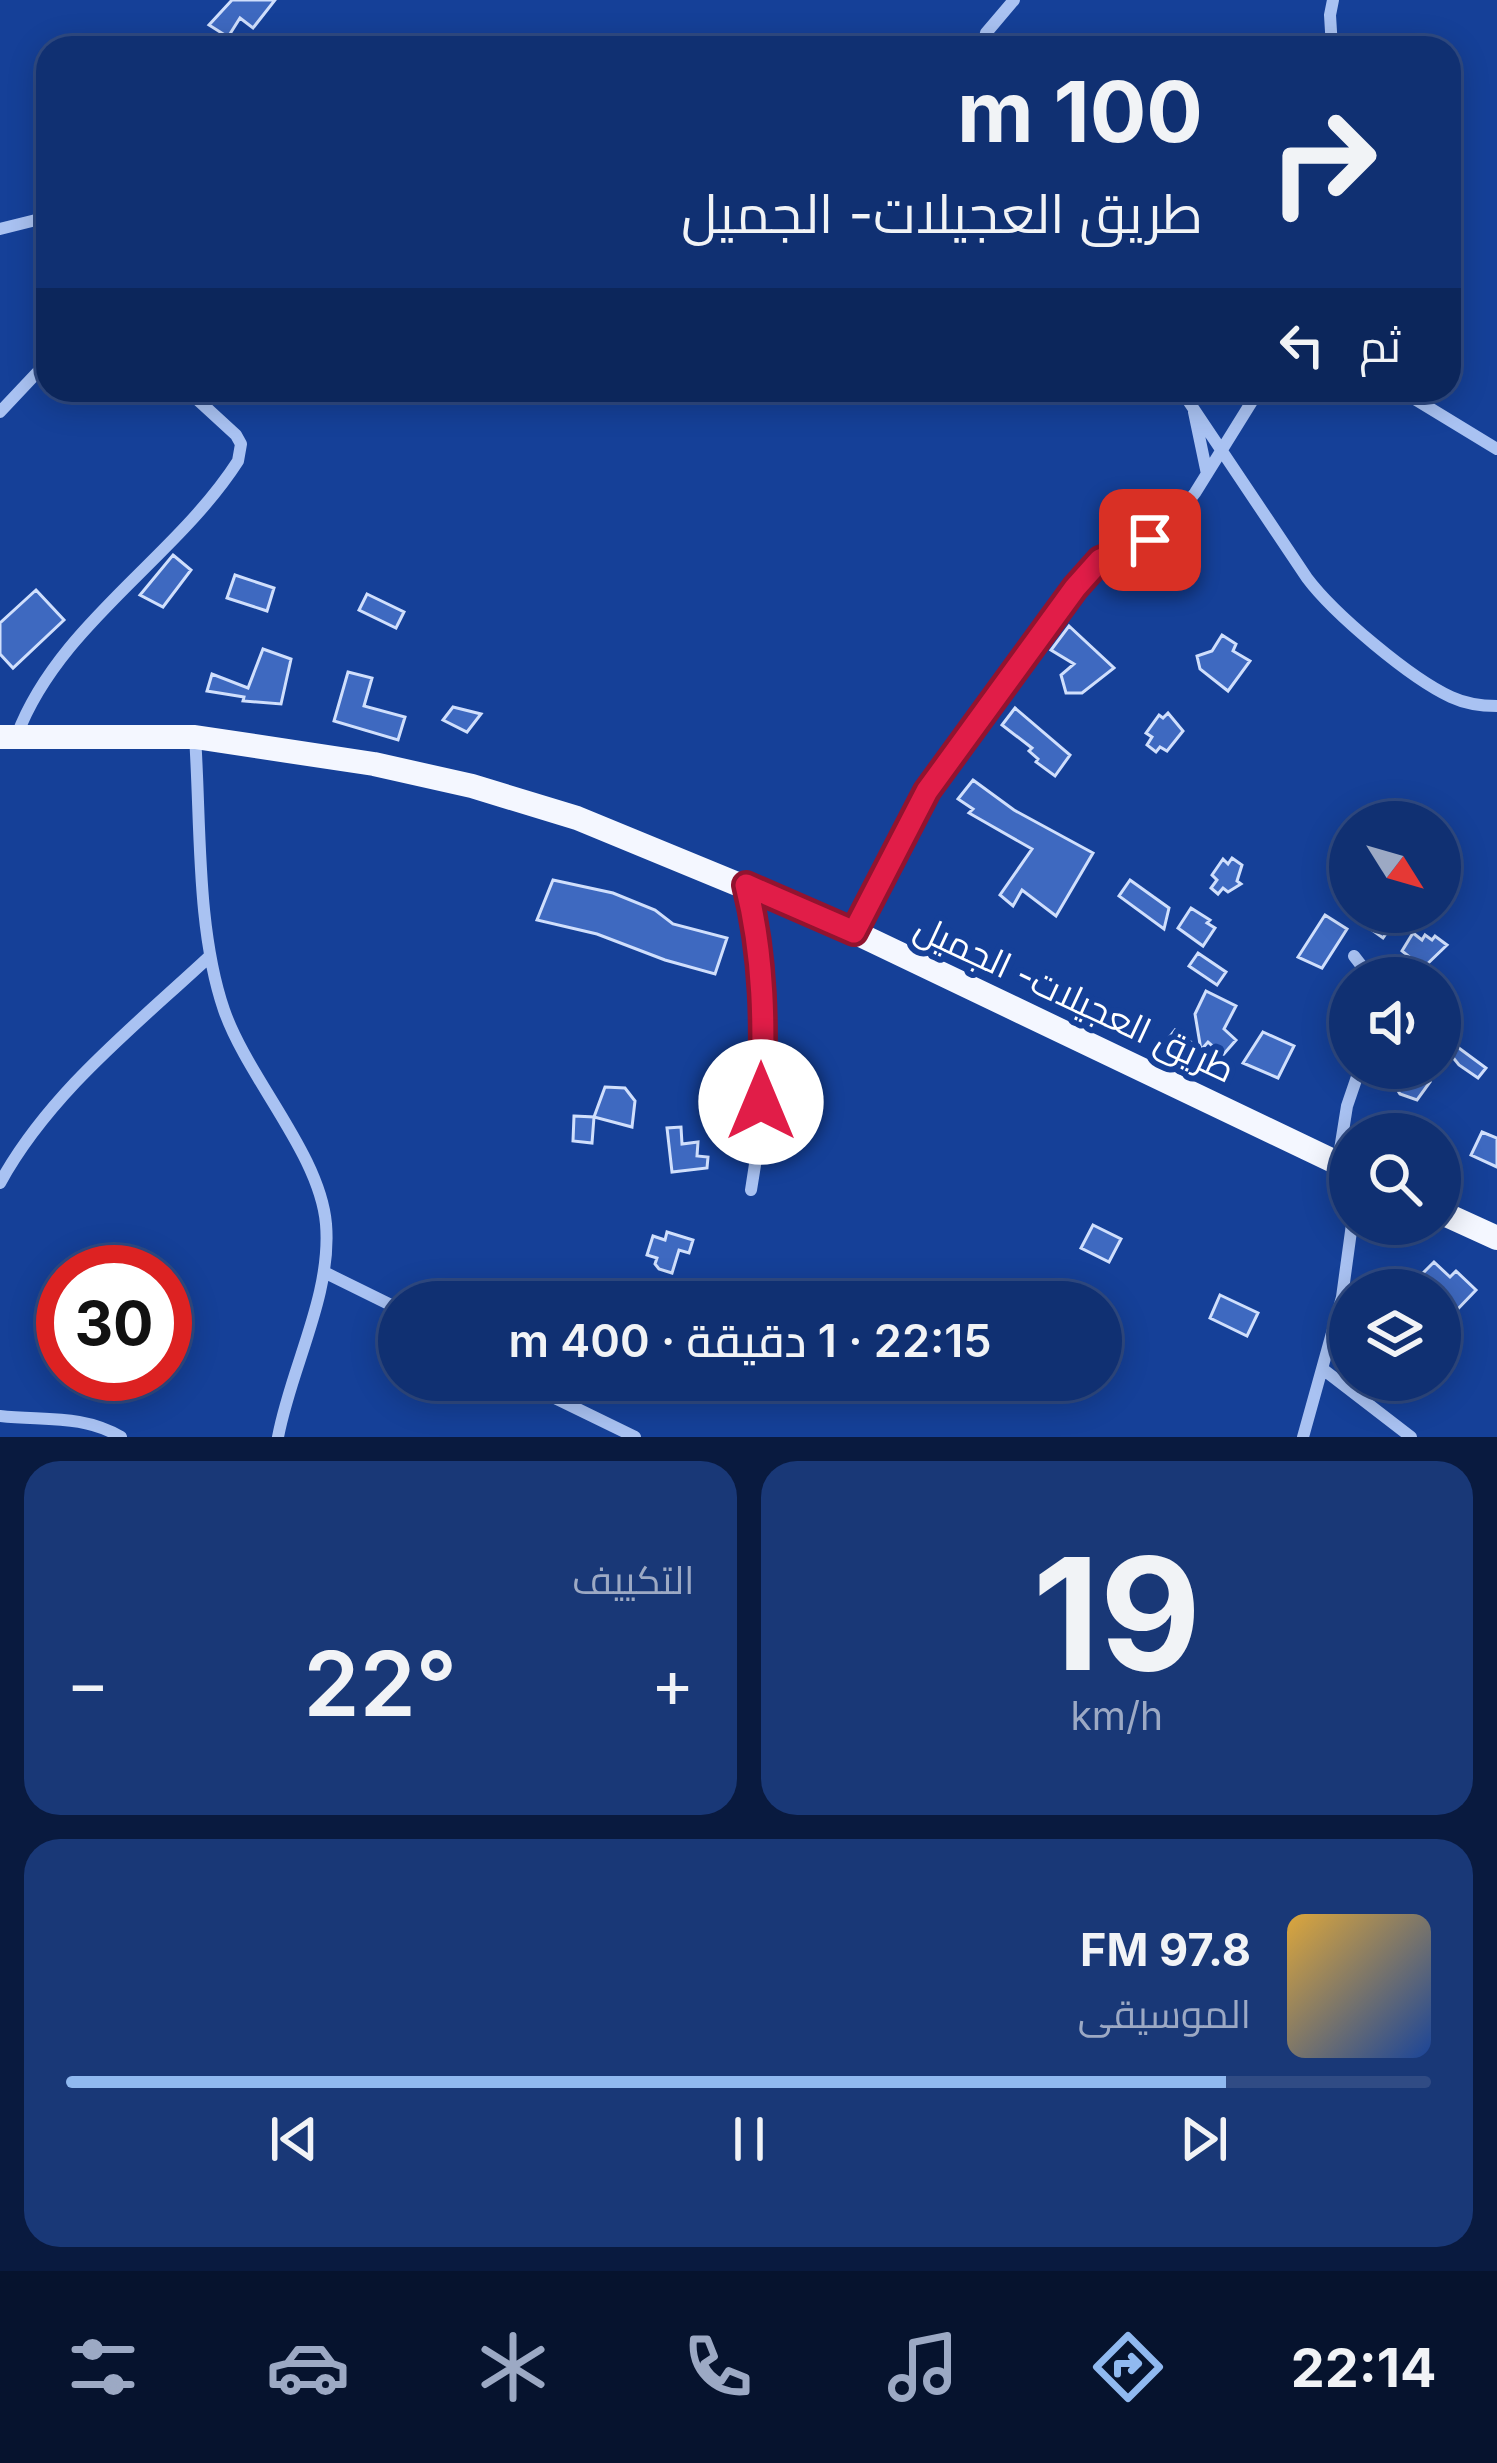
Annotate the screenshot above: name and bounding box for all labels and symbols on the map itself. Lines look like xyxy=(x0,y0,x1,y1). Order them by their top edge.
pin xyxy=(1099,489,1201,591)
north arrow xyxy=(1329,801,1461,933)
street label: طريق العجيلات- الجميل xyxy=(908,905,1242,1092)
position arrow xyxy=(698,1039,824,1165)
speed limit sign: 30 xyxy=(36,1245,192,1401)

